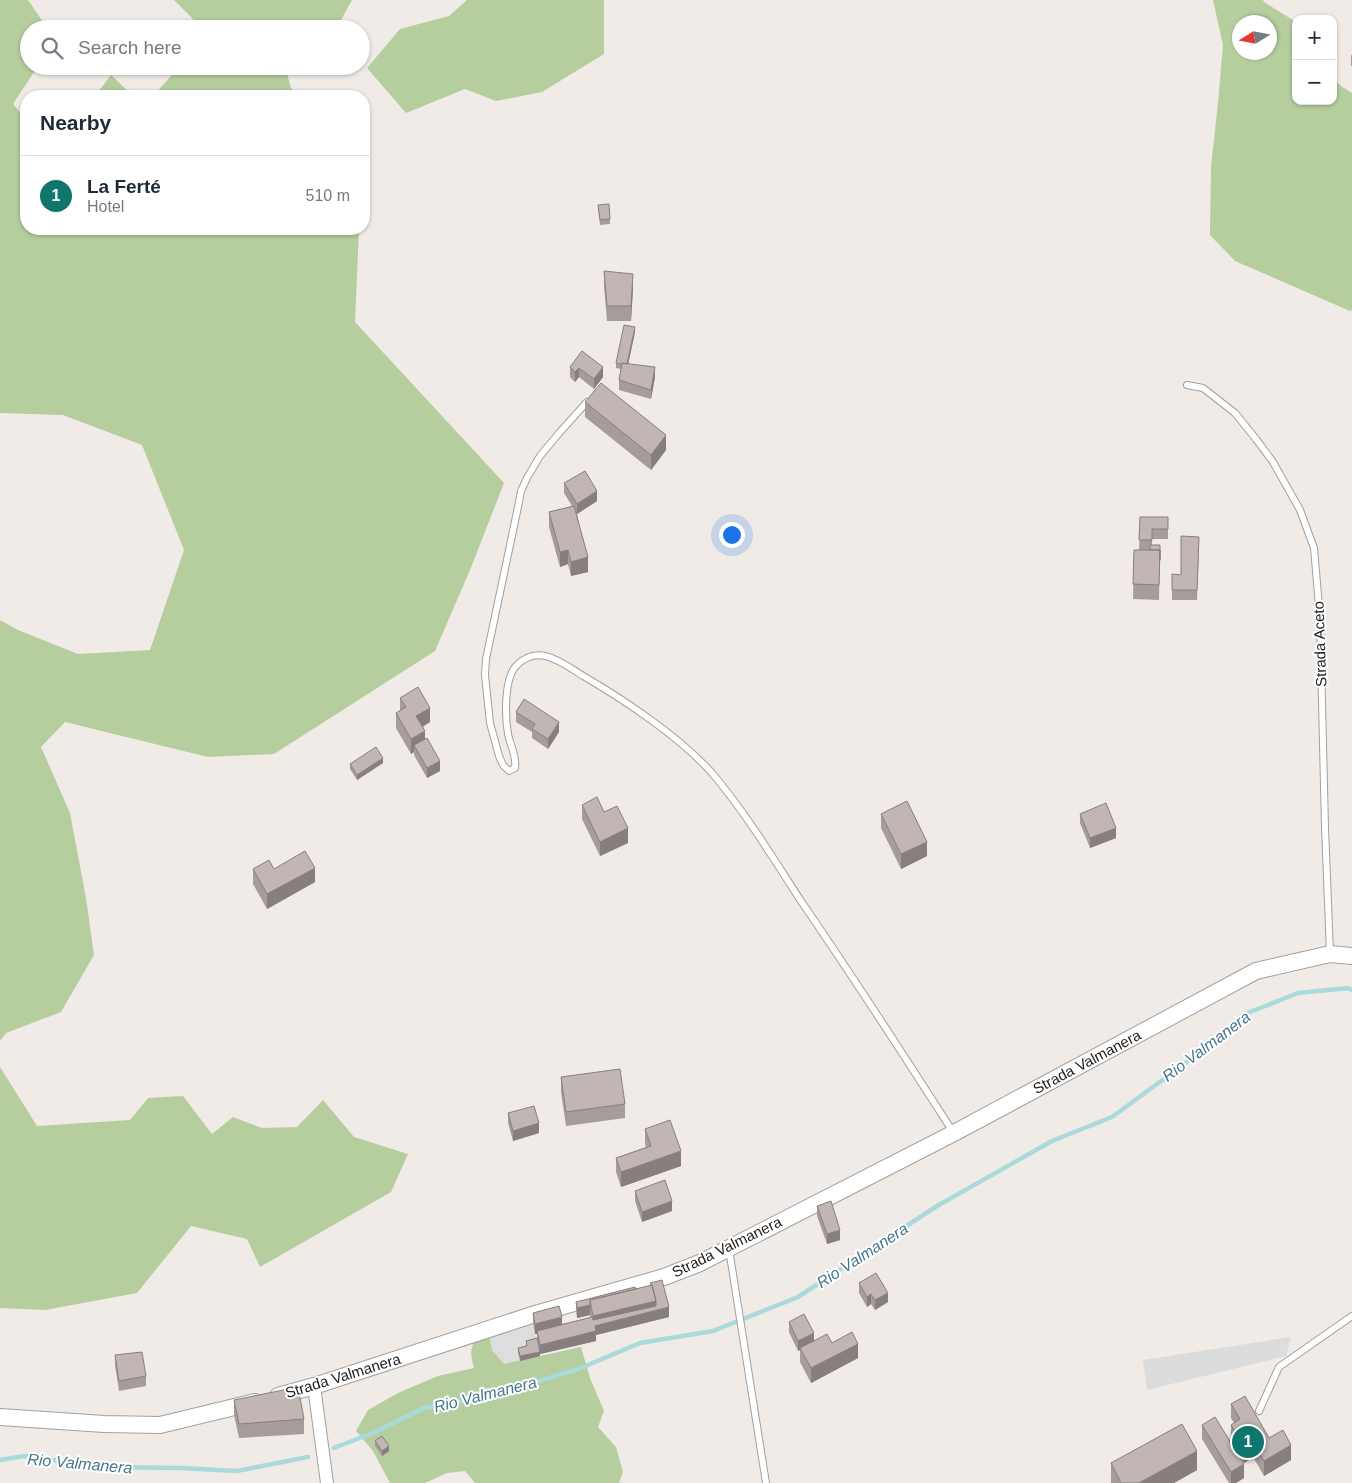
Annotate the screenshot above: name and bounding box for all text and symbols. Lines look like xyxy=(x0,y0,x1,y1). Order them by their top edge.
north arrow xyxy=(1232,15,1277,60)
map controls xyxy=(1292,15,1337,105)
button: + xyxy=(1292,15,1337,60)
search box xyxy=(20,20,370,75)
icon: search xyxy=(38,34,66,62)
text: Search here xyxy=(78,37,182,58)
button: − xyxy=(1292,60,1337,105)
text: Nearby xyxy=(40,111,111,134)
text: La Ferté xyxy=(87,176,161,197)
text: 1 xyxy=(52,187,60,204)
text: 510 m xyxy=(306,187,350,204)
text: Hotel xyxy=(87,198,124,215)
your location xyxy=(719,522,745,548)
street label: Strada Aceto xyxy=(1310,601,1329,687)
water label: Rio Valmanera xyxy=(1159,1008,1254,1085)
street label: Strada Valmanera xyxy=(1030,1026,1144,1097)
street label: Strada Valmanera xyxy=(669,1212,785,1280)
water label: Rio Valmanera xyxy=(814,1220,911,1291)
street label: Strada Valmanera xyxy=(283,1350,403,1401)
water label: Rio Valmanera xyxy=(432,1373,538,1415)
pin: 1 xyxy=(1232,1423,1264,1461)
water label: Rio Valmanera xyxy=(27,1450,133,1477)

